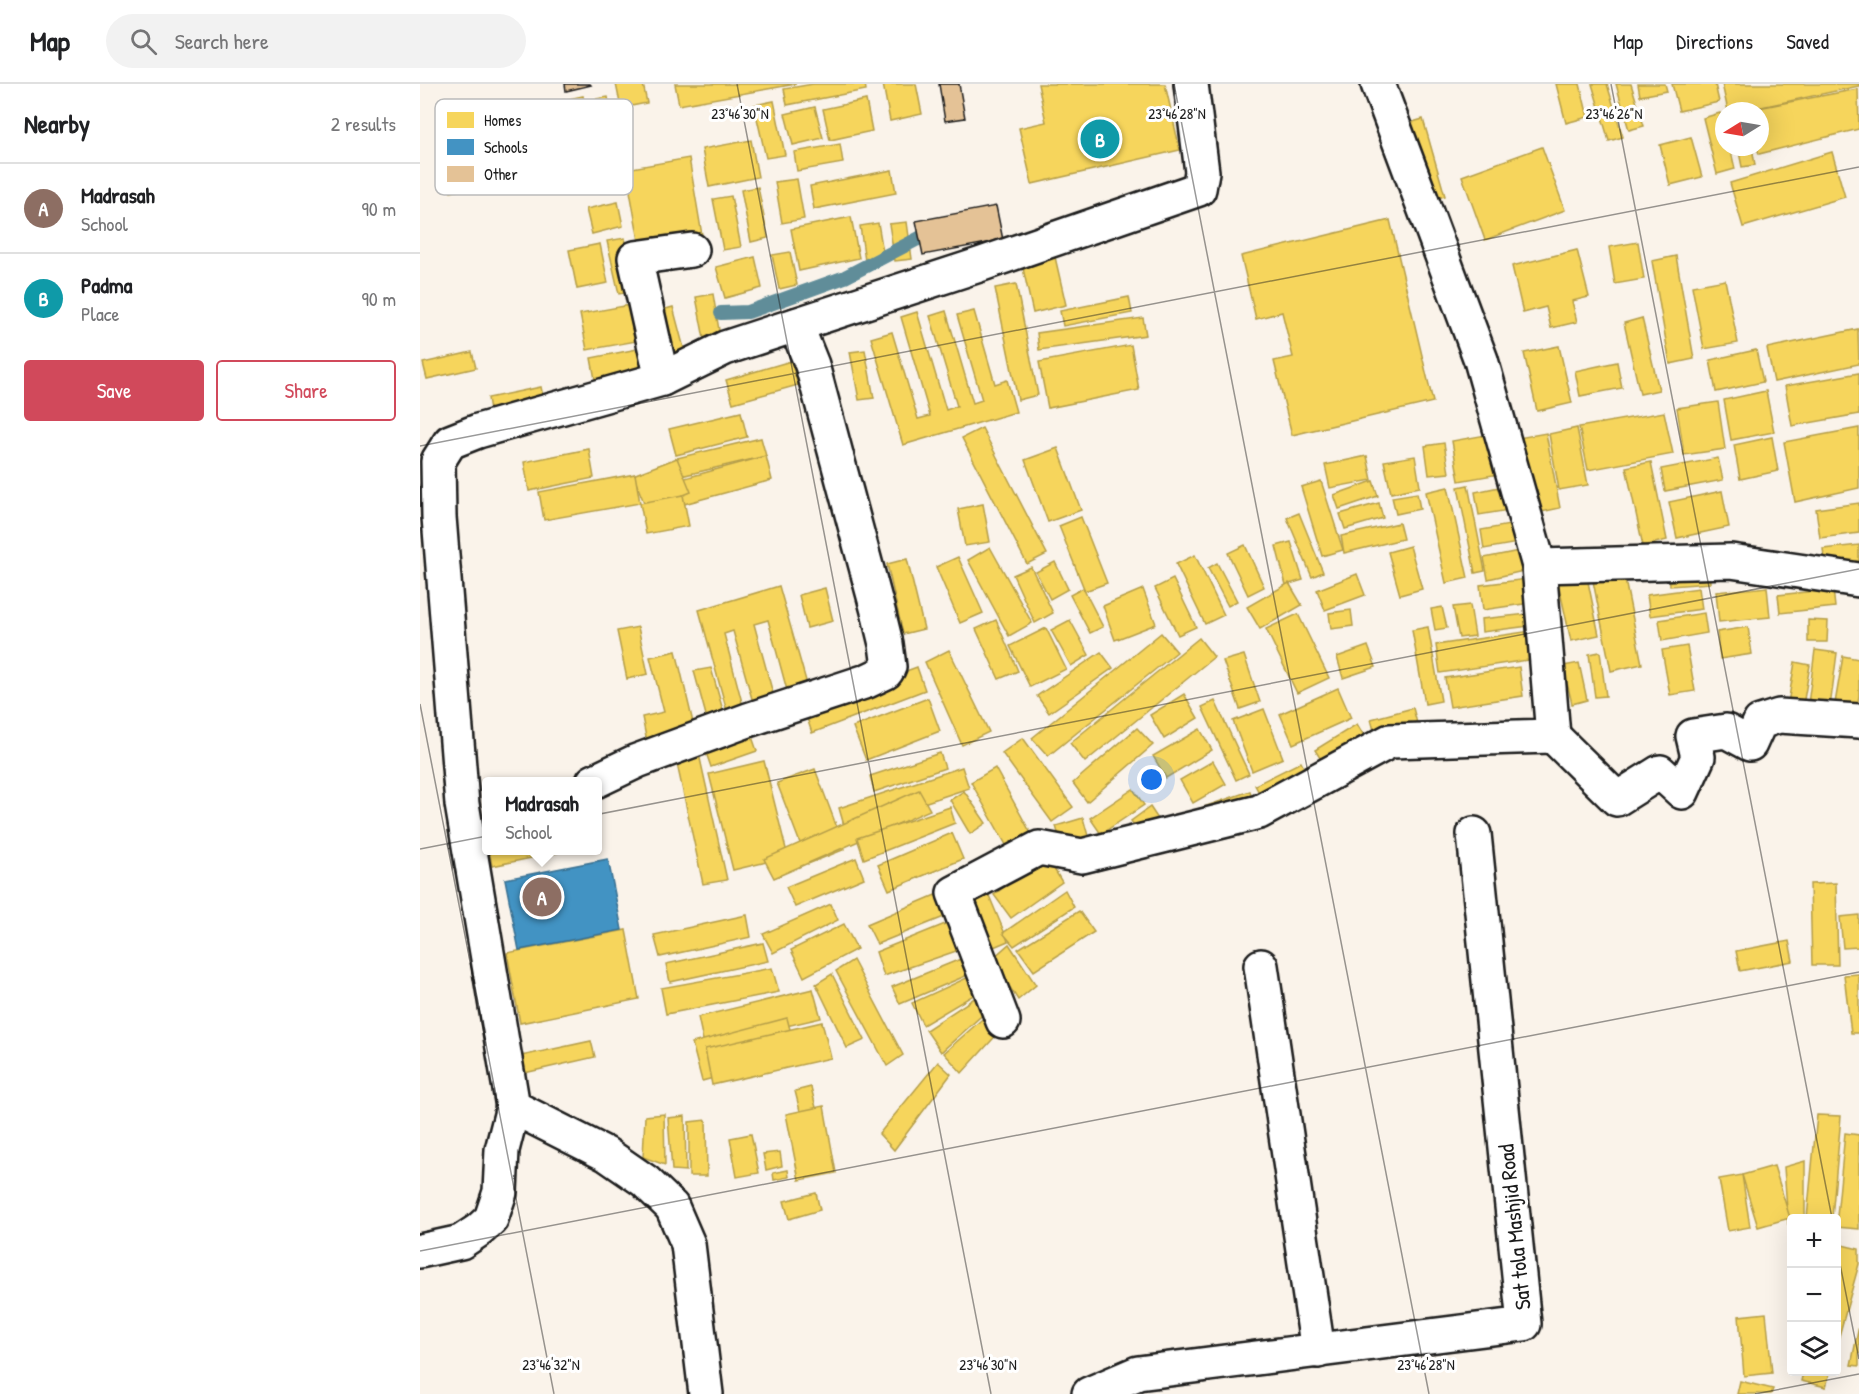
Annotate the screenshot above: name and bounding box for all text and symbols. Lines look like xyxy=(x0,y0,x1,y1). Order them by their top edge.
search box xyxy=(106,14,526,68)
text: Map xyxy=(30,22,70,60)
icon: search xyxy=(127,25,160,58)
text: Search here xyxy=(175,26,269,56)
text: Map xyxy=(1613,27,1643,56)
text: Directions xyxy=(1676,27,1753,56)
text: Saved xyxy=(1786,27,1829,56)
legend xyxy=(435,99,633,195)
north arrow xyxy=(1715,102,1769,156)
text: 23°46'30"N xyxy=(711,103,769,124)
text: 23°46'28"N xyxy=(1148,103,1206,124)
text: 23°46'26"N xyxy=(1586,103,1642,124)
text: Nearby xyxy=(24,106,90,141)
text: Homes xyxy=(484,109,521,131)
text: 2 results xyxy=(331,110,396,137)
pin: B xyxy=(1080,116,1120,162)
text: Schools xyxy=(484,136,528,158)
text: Other xyxy=(484,163,518,185)
text: Madrasah xyxy=(81,180,155,210)
text: A xyxy=(39,195,48,222)
text: 90 m xyxy=(362,195,396,222)
text: School xyxy=(81,210,128,237)
text: Padma xyxy=(81,270,132,300)
text: B xyxy=(38,285,49,312)
text: 90 m xyxy=(362,285,396,312)
text: Place xyxy=(81,300,120,327)
button: Save xyxy=(24,360,204,421)
button: Share xyxy=(216,360,396,421)
your location xyxy=(1137,765,1166,794)
popup xyxy=(482,777,602,855)
text: Madrasah xyxy=(505,788,579,818)
text: School xyxy=(505,818,552,845)
pin: A xyxy=(522,874,562,920)
street label: Sat tola Mashjid Road xyxy=(1490,1142,1538,1311)
map controls xyxy=(1787,1214,1841,1376)
button: + xyxy=(1787,1214,1841,1268)
button: − xyxy=(1787,1268,1841,1322)
button: layers xyxy=(1787,1322,1841,1376)
text: 23°46'32"N xyxy=(522,1354,580,1375)
text: 23°46'30"N xyxy=(959,1354,1017,1375)
text: 23°46'28"N xyxy=(1397,1354,1455,1375)

